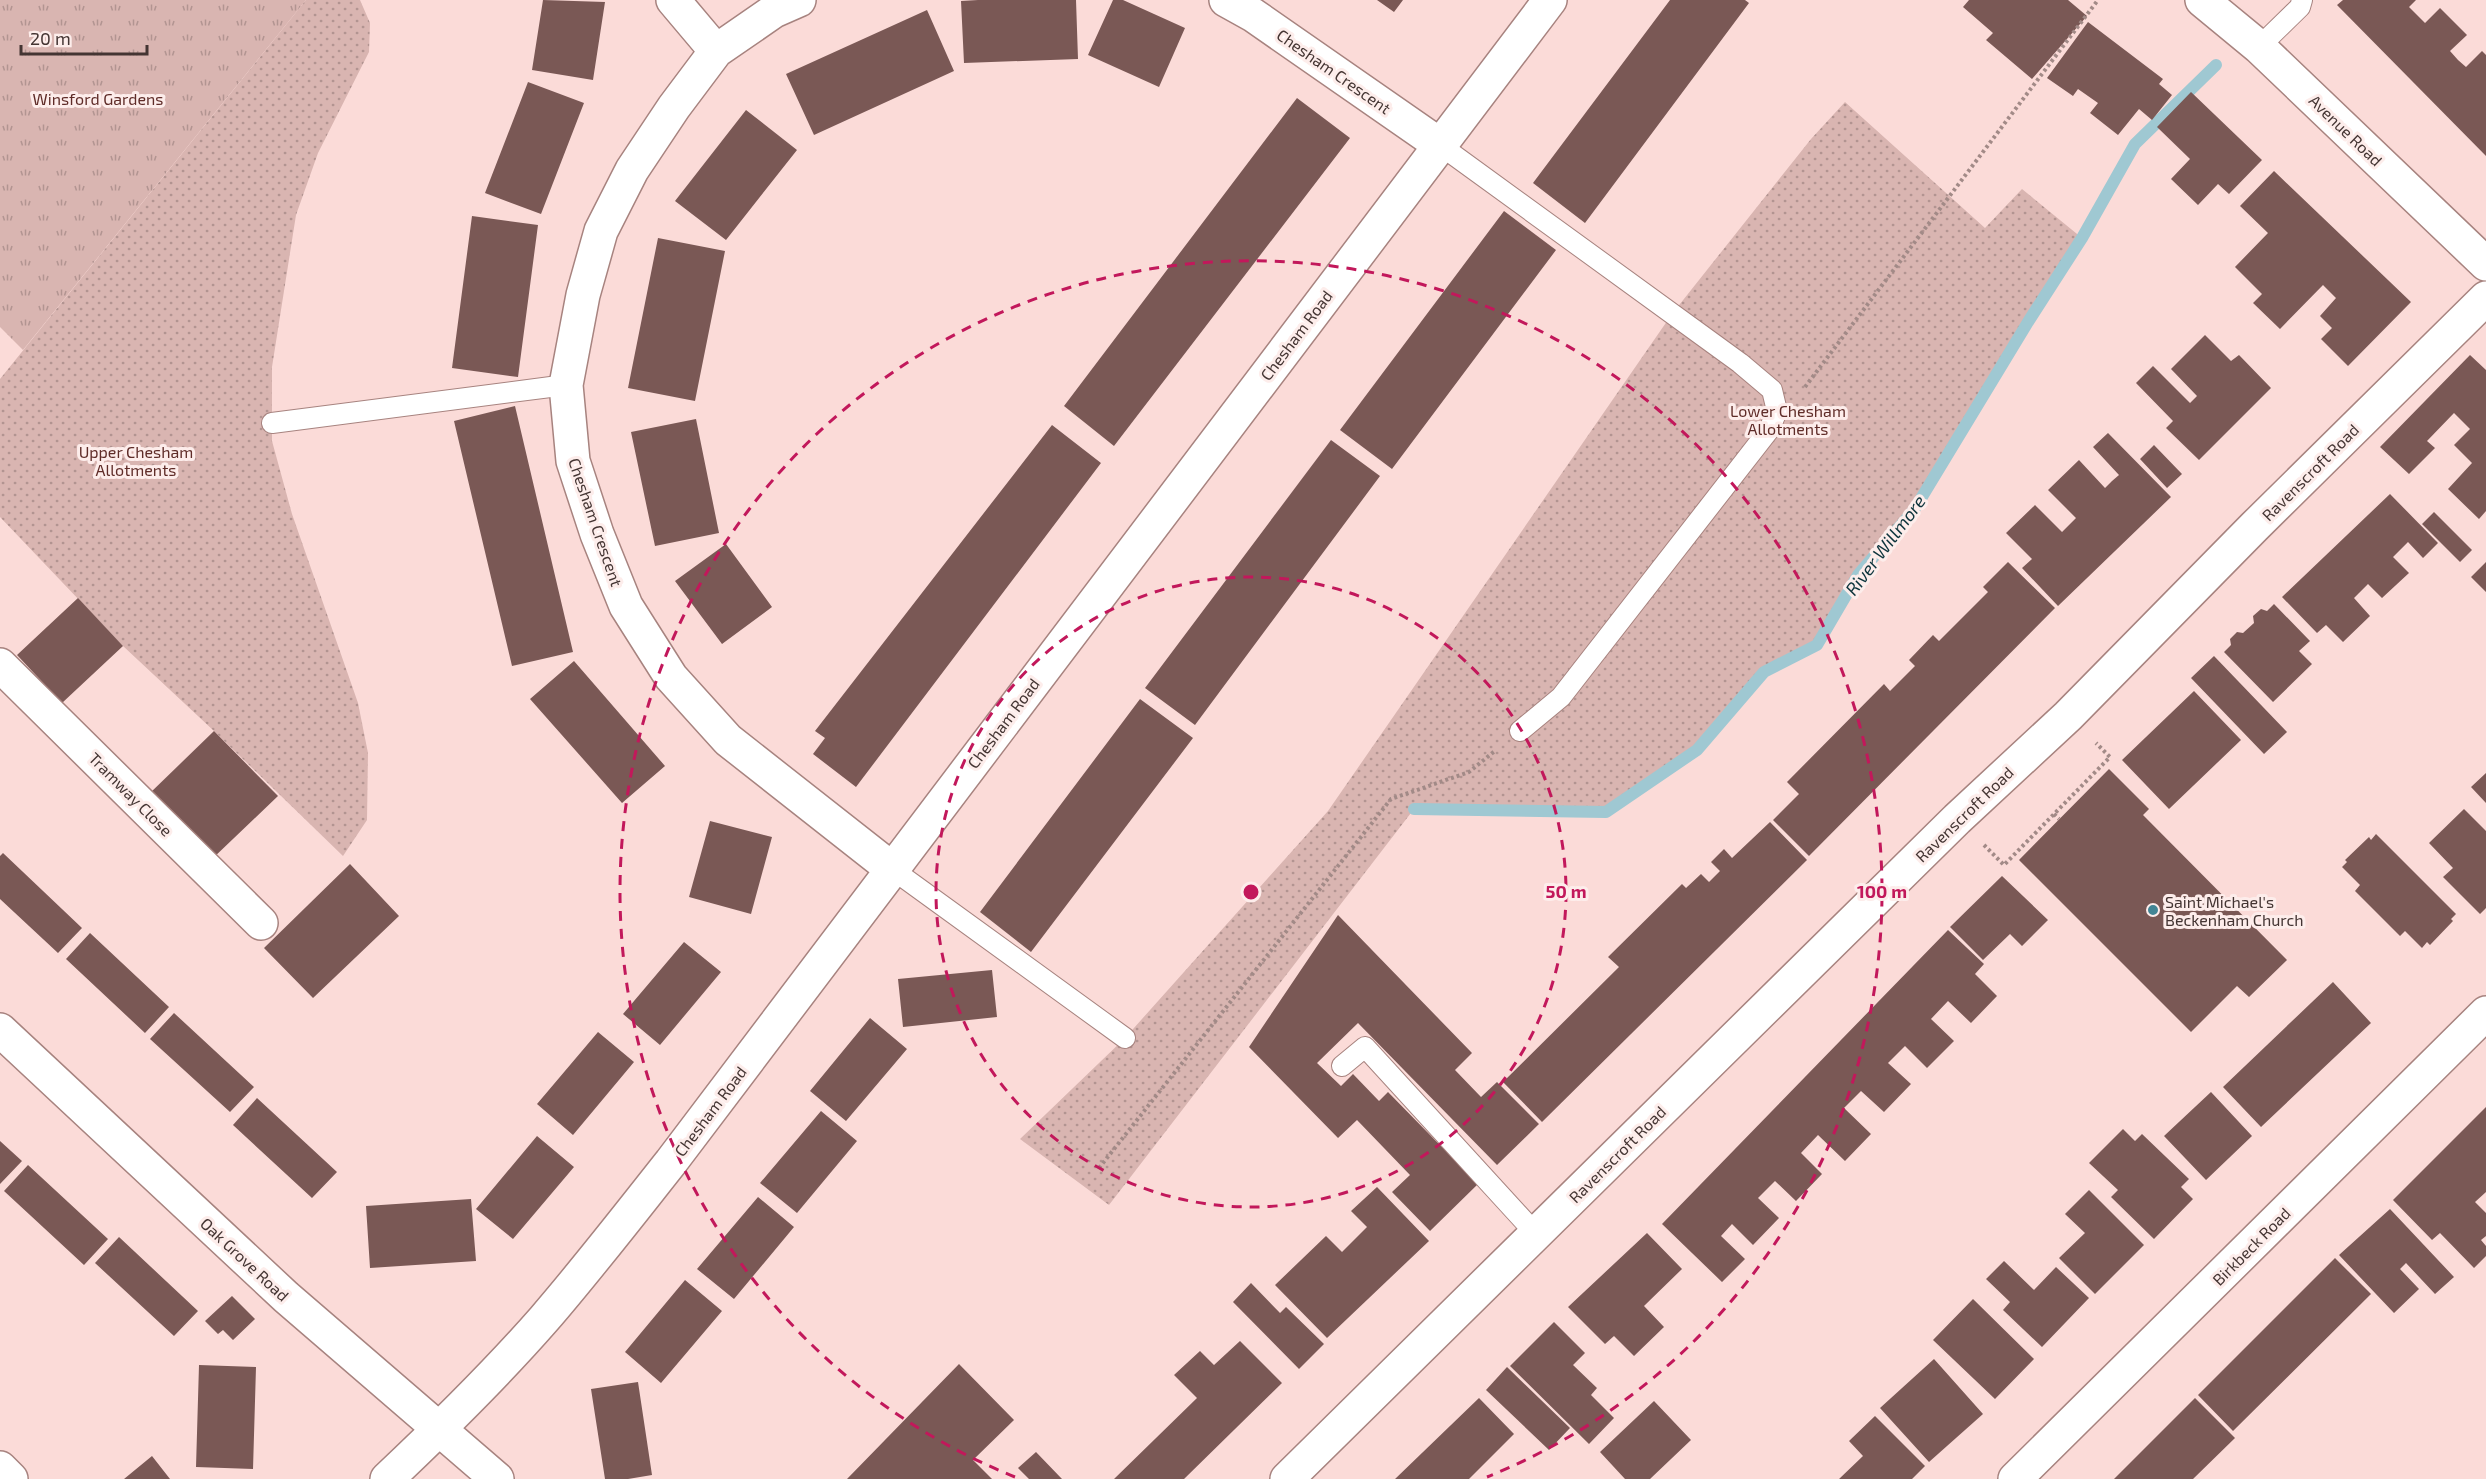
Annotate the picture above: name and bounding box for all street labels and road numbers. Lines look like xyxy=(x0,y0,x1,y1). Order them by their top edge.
street label: Chesham Crescent xyxy=(1273,25,1395,117)
street label: Avenue Road xyxy=(2306,91,2386,169)
street label: Chesham Road xyxy=(1256,286,1336,384)
street label: Ravenscroft Road xyxy=(2258,420,2362,524)
street label: Chesham Crescent xyxy=(565,455,627,589)
street label: Chesham Road xyxy=(963,674,1043,772)
street label: Tramway Close xyxy=(85,748,177,840)
street label: Ravenscroft Road xyxy=(1911,762,2017,866)
street label: Chesham Road xyxy=(670,1062,750,1160)
street label: Ravenscroft Road xyxy=(1565,1102,1669,1206)
street label: Birkbeck Road xyxy=(2208,1203,2294,1289)
street label: Oak Grove Road xyxy=(197,1213,293,1305)

